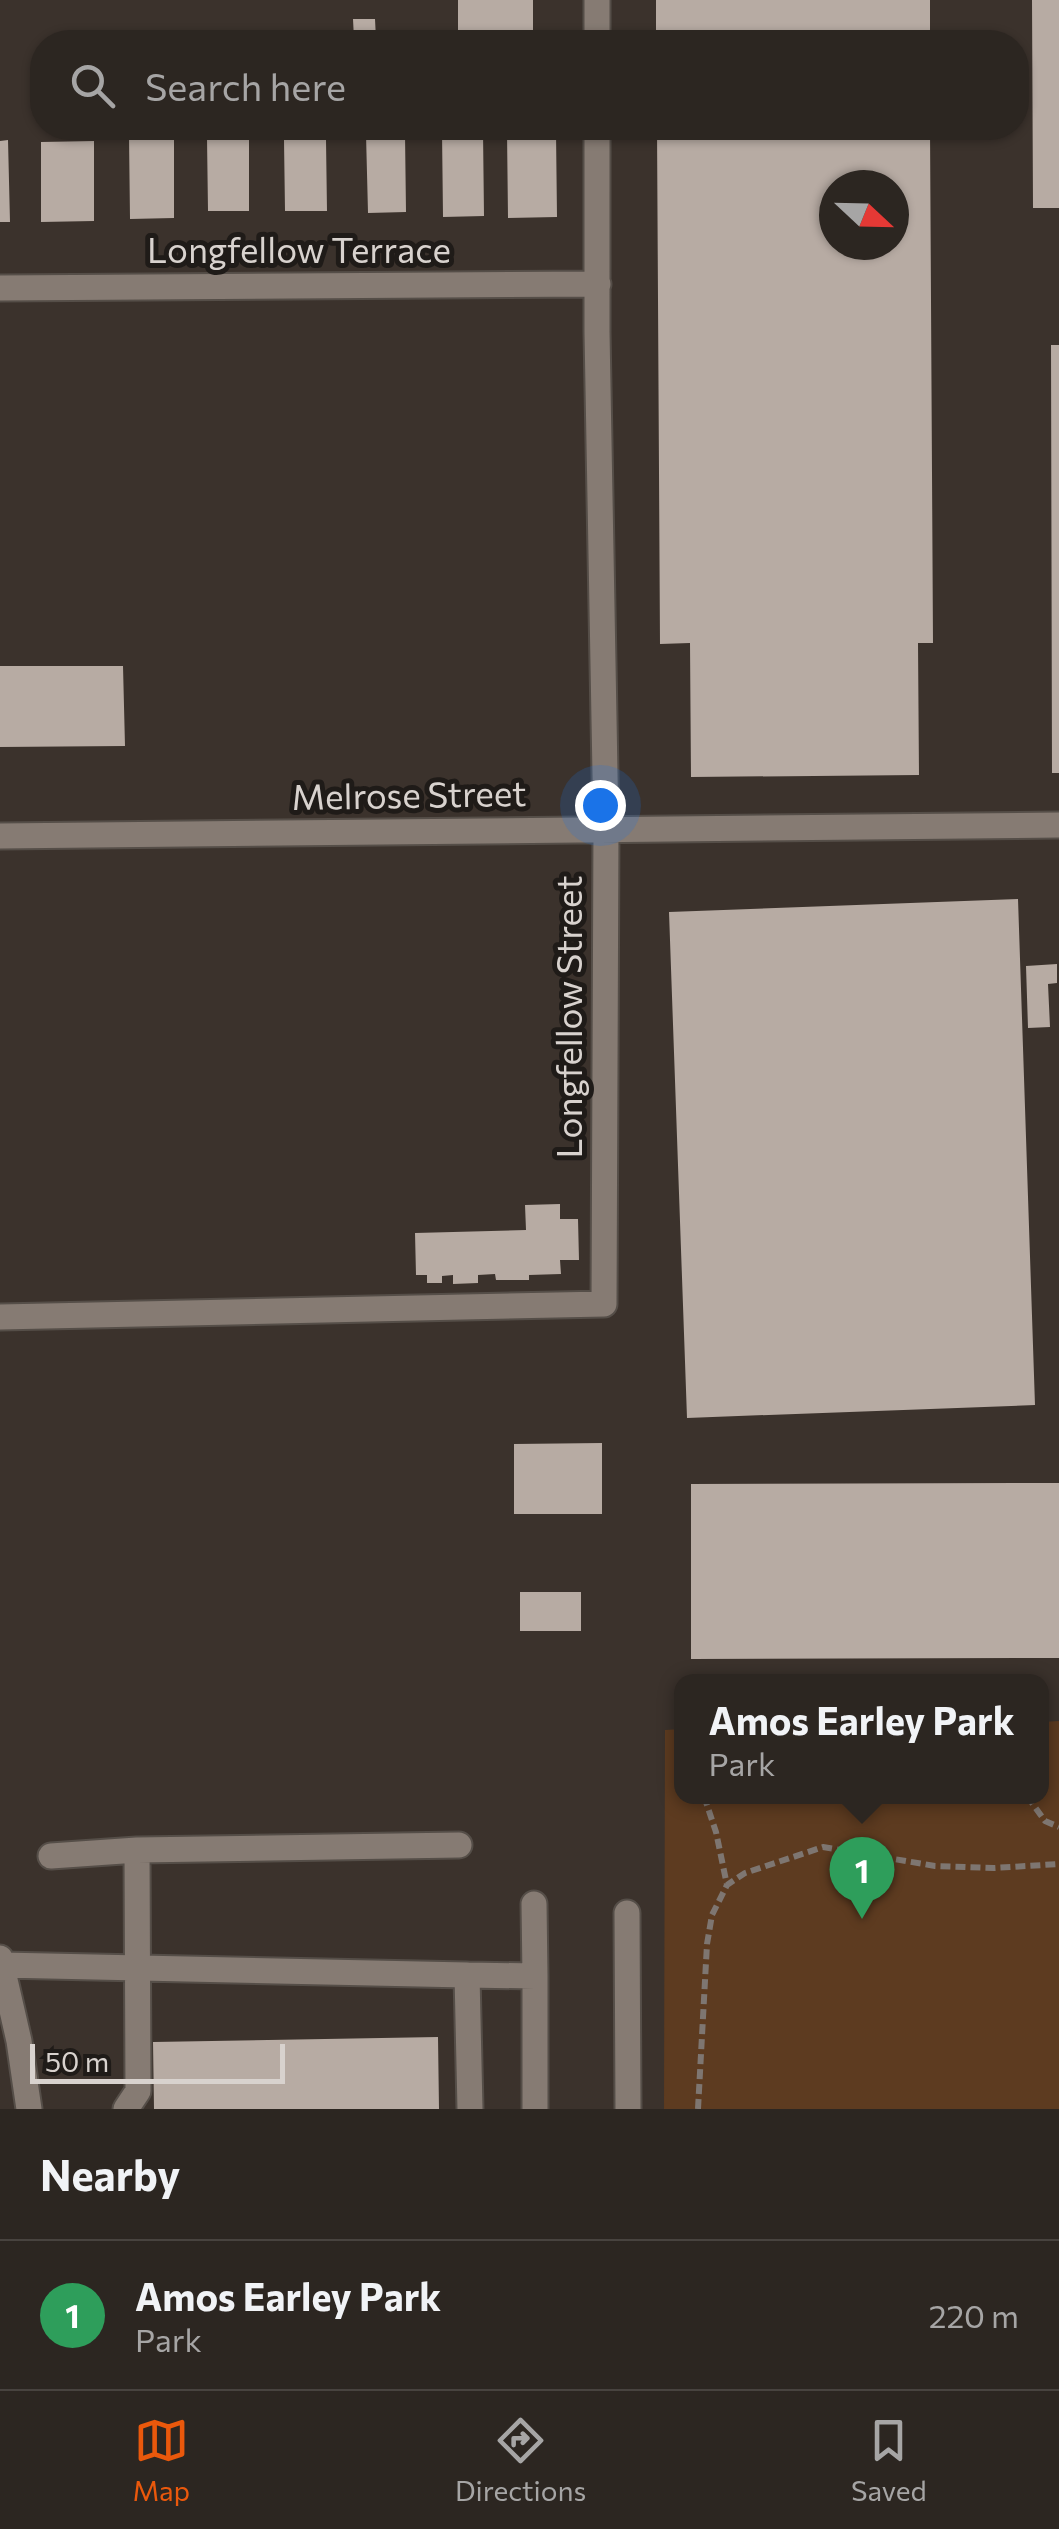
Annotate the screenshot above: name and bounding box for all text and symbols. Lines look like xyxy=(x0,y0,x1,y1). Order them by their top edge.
search box xyxy=(30,30,1029,140)
icon: search xyxy=(65,58,120,113)
text: Search here xyxy=(145,62,346,109)
north arrow xyxy=(819,170,909,260)
street label: Longfellow Terrace xyxy=(147,227,451,270)
street label: Melrose Street xyxy=(291,770,527,817)
your location xyxy=(575,780,626,831)
street label: Longfellow Street xyxy=(546,875,589,1159)
popup xyxy=(674,1674,1049,1804)
text: Amos Earley Park xyxy=(708,1696,1015,1743)
text: Park xyxy=(708,1743,775,1783)
pin: 1 xyxy=(830,1836,894,1919)
scale bar xyxy=(30,2039,285,2084)
text: 50 m xyxy=(45,2044,109,2078)
text: Nearby xyxy=(40,2148,180,2200)
text: Amos Earley Park xyxy=(135,2272,441,2319)
text: 1 xyxy=(65,2295,80,2335)
text: 220 m xyxy=(929,2295,1019,2335)
text: Park xyxy=(135,2319,202,2359)
tab: Map xyxy=(132,2413,190,2507)
tab: Directions xyxy=(455,2413,586,2507)
tab: Saved xyxy=(851,2413,927,2507)

